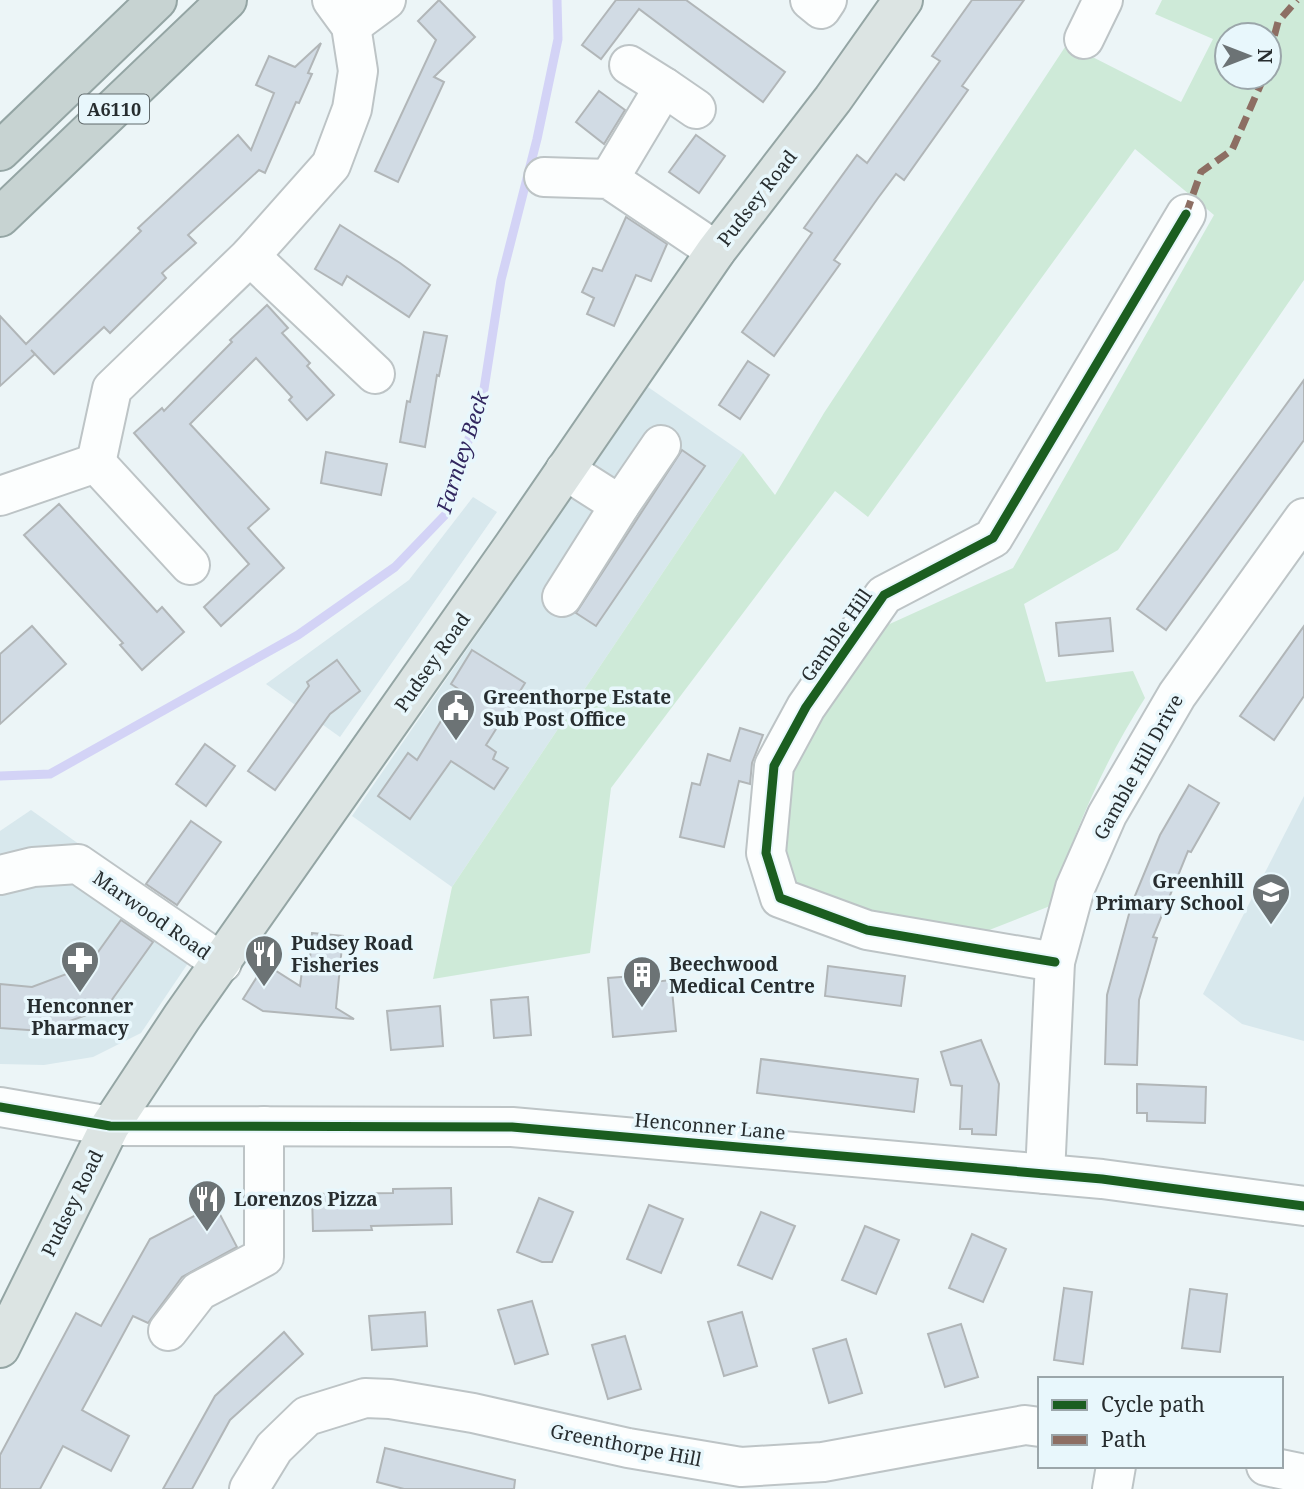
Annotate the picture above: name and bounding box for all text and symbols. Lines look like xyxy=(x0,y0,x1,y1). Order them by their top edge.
north arrow xyxy=(1213,21,1283,91)
text: N xyxy=(1252,49,1278,64)
road number: A6110 xyxy=(79,94,149,124)
street label: Pudsey Road xyxy=(711,144,803,251)
water label: Farnley Beck xyxy=(429,387,495,517)
street label: Gamble Hill xyxy=(794,583,878,687)
street label: Pudsey Road xyxy=(388,607,476,717)
place label: Greenthorpe Estate Sub Post Office xyxy=(483,684,671,732)
public building icon: Greenthorpe Estate Sub Post Office xyxy=(435,687,477,742)
street label: Gamble Hill Drive xyxy=(1087,690,1189,844)
street label: Marwood Road xyxy=(88,865,216,965)
place label: Greenhill Primary School xyxy=(1096,868,1244,916)
school or university icon: Greenhill Primary School xyxy=(1250,871,1292,926)
place label: Pudsey Road Fisheries xyxy=(291,930,414,978)
restaurant icon: Pudsey Road Fisheries xyxy=(243,933,285,988)
pharmacy icon: Henconner Pharmacy xyxy=(59,939,101,994)
place label: Beechwood Medical Centre xyxy=(669,951,815,999)
building icon: Beechwood Medical Centre xyxy=(621,954,663,1009)
place label: Henconner Pharmacy xyxy=(27,993,134,1041)
street label: Henconner Lane xyxy=(633,1106,787,1146)
street label: Pudsey Road xyxy=(35,1145,109,1261)
restaurant icon: Lorenzos Pizza xyxy=(186,1178,228,1233)
place label: Lorenzos Pizza xyxy=(234,1186,378,1212)
legend xyxy=(1038,1377,1283,1468)
text: Cycle path xyxy=(1101,1390,1205,1418)
street label: Greenthorpe Hill xyxy=(548,1418,704,1472)
text: Path xyxy=(1101,1425,1146,1453)

